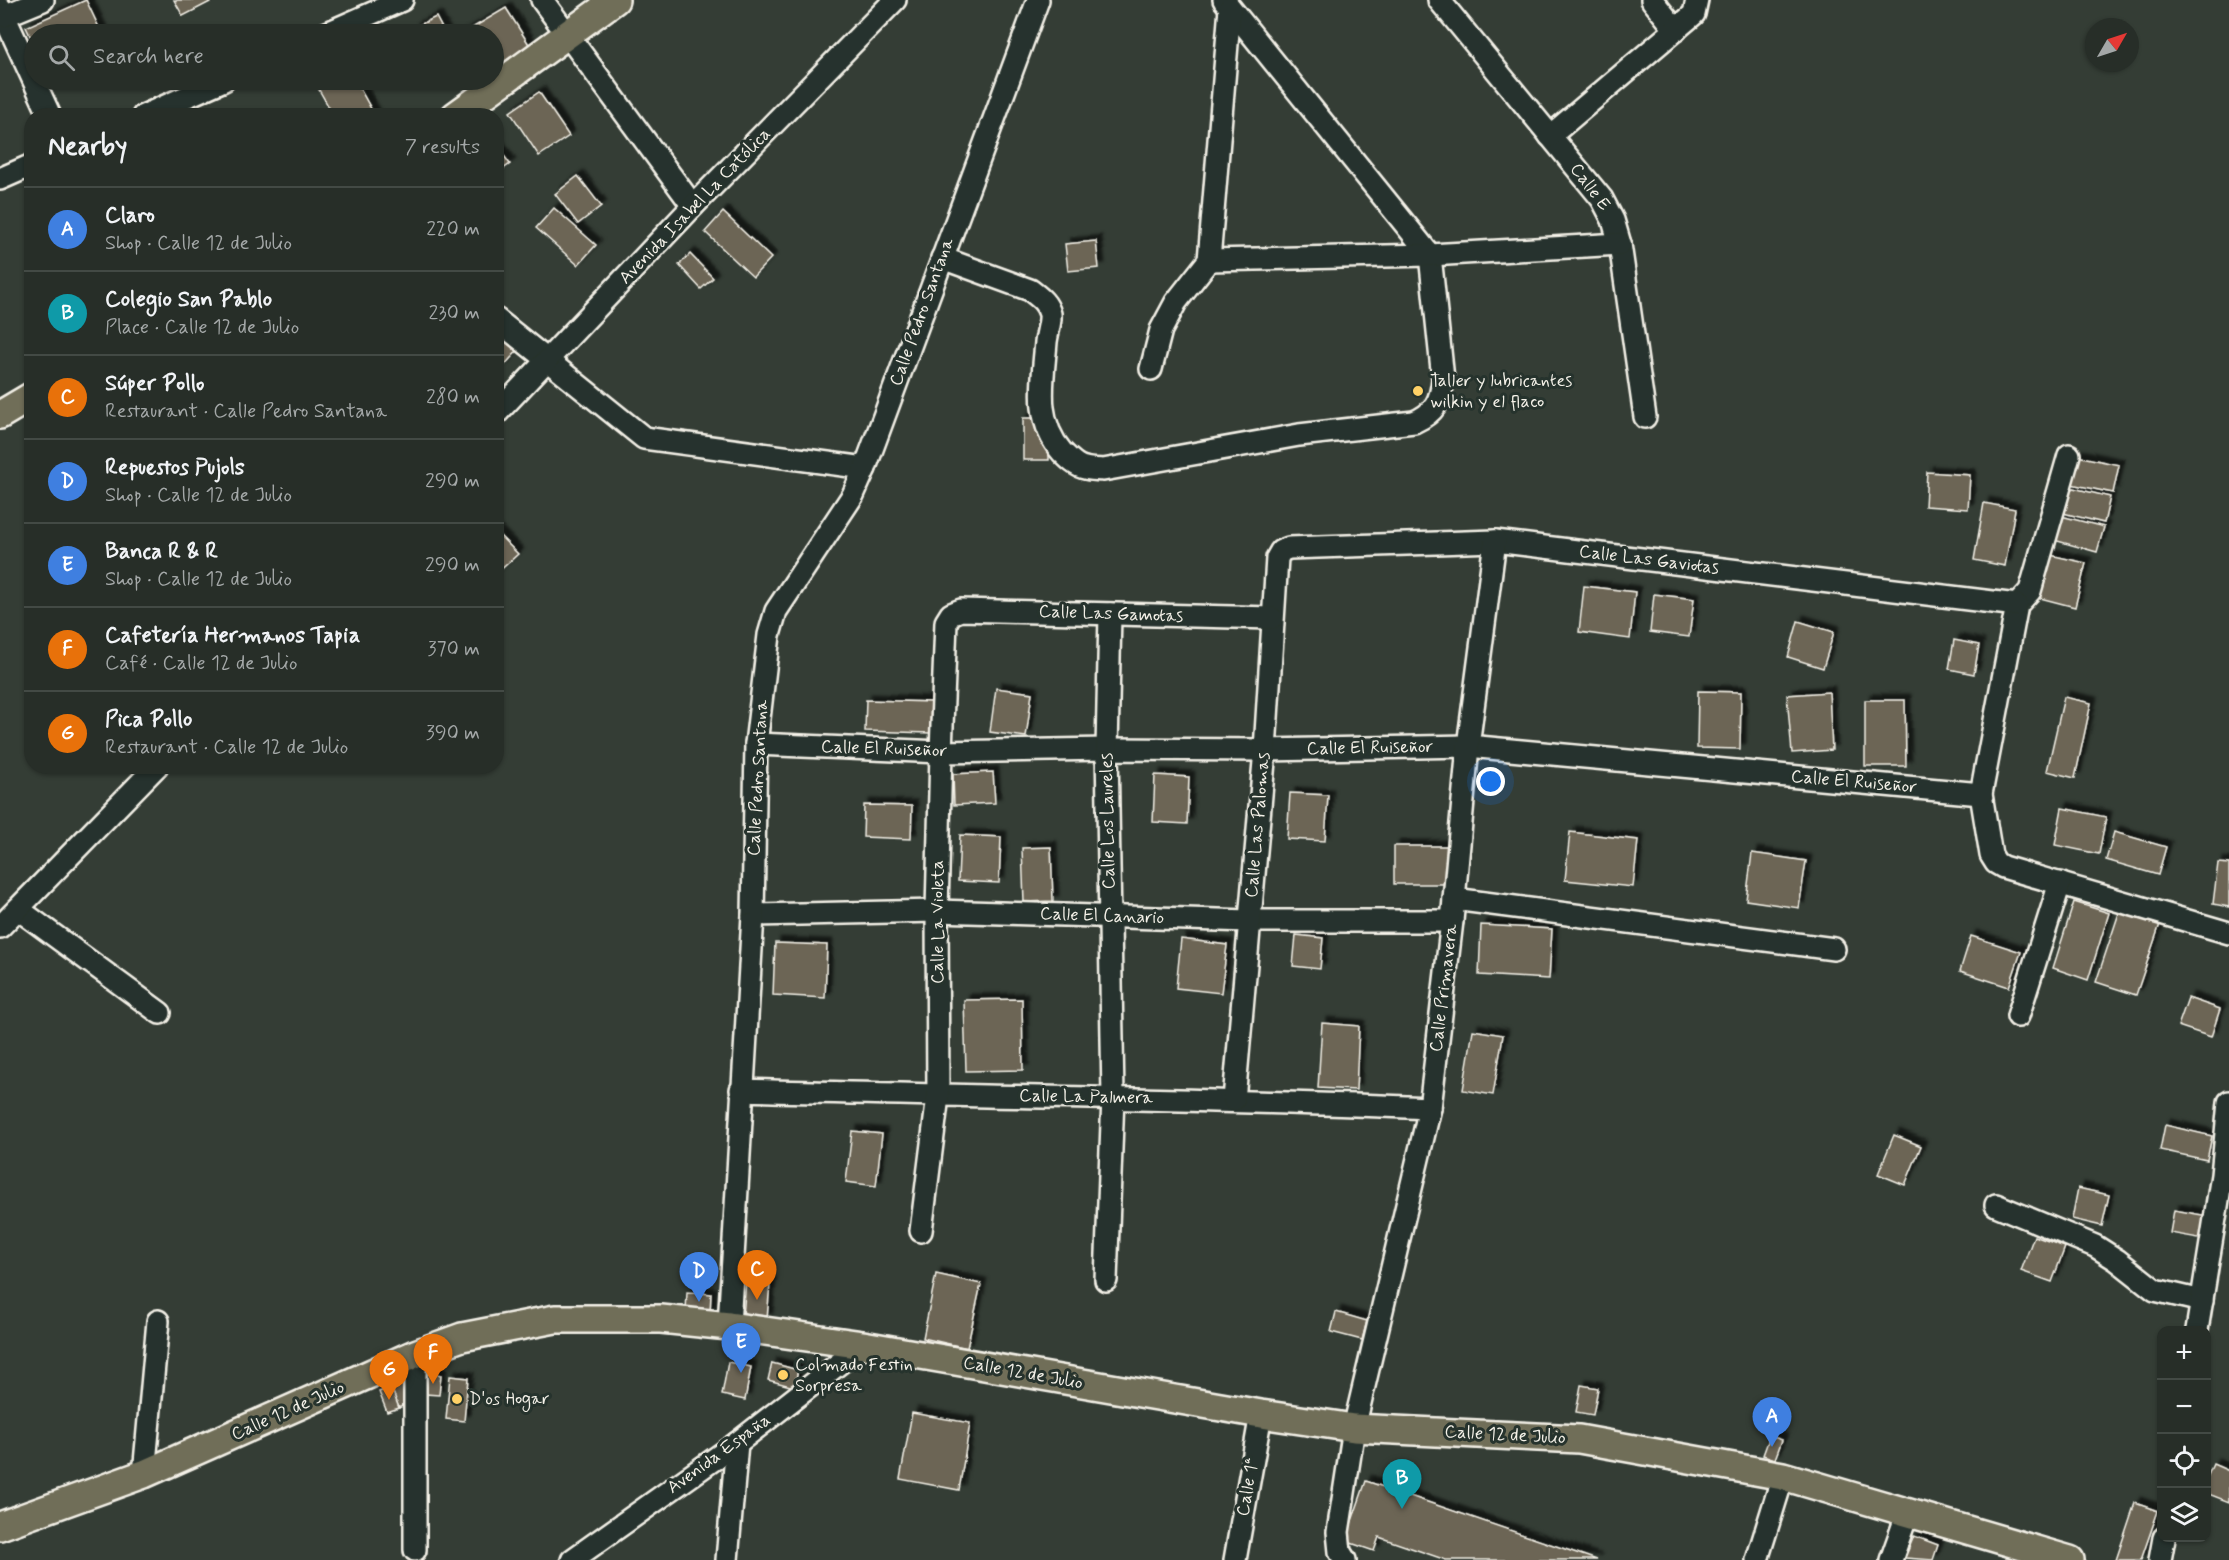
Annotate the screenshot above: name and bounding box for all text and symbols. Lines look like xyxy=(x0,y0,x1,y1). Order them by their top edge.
north arrow xyxy=(2085,18,2139,72)
search box xyxy=(24,24,504,90)
icon: search xyxy=(45,41,78,74)
text: Search here xyxy=(93,43,204,71)
street label: Avenida Isabel La Católica xyxy=(614,122,776,290)
text: Nearby xyxy=(48,130,127,164)
text: 7 results xyxy=(405,134,480,161)
street label: Calle E xyxy=(1564,158,1616,216)
text: Claro xyxy=(105,202,155,230)
text: A xyxy=(61,216,74,243)
text: 220 m xyxy=(426,216,480,243)
text: Shop · Calle 12 de Julio xyxy=(105,230,292,257)
street label: Calle Pedro Santana xyxy=(884,234,960,390)
text: Colegio San Pablo xyxy=(105,286,272,314)
text: B xyxy=(61,300,74,327)
text: 230 m xyxy=(428,300,480,327)
text: Place · Calle 12 de Julio xyxy=(105,314,299,341)
place label: Taller y lubricantes wilkin y el flaco xyxy=(1430,369,1572,414)
text: Súper Pollo xyxy=(105,370,205,398)
text: C xyxy=(60,384,75,411)
text: 280 m xyxy=(426,384,480,411)
marker: Taller y lubricantes wilkin y el flaco xyxy=(1411,384,1425,398)
text: Restaurant · Calle Pedro Santana xyxy=(105,398,387,425)
text: Repuestos Pujols xyxy=(105,454,245,482)
text: D xyxy=(61,468,74,495)
text: 290 m xyxy=(425,468,480,495)
text: Shop · Calle 12 de Julio xyxy=(105,482,292,509)
text: Banca R & R xyxy=(105,538,218,566)
street label: Calle Las Gaviotas xyxy=(1578,540,1720,580)
text: E xyxy=(62,552,73,579)
text: 290 m xyxy=(425,552,480,579)
text: Shop · Calle 12 de Julio xyxy=(105,566,292,593)
street label: Calle Las Gamotas xyxy=(1038,599,1184,629)
text: Cafetería Hermanos Tapia xyxy=(105,622,360,650)
text: F xyxy=(62,636,73,663)
text: 370 m xyxy=(428,636,480,663)
text: Café · Calle 12 de Julio xyxy=(105,650,297,677)
street label: Calle Pedro Santana xyxy=(742,699,774,857)
text: Pica Pollo xyxy=(105,706,192,734)
text: G xyxy=(61,720,74,747)
text: 390 m xyxy=(426,720,480,747)
text: Restaurant · Calle 12 de Julio xyxy=(105,734,348,761)
street label: Calle El Ruiseñor xyxy=(820,735,948,763)
street label: Calle El Ruiseñor xyxy=(1307,735,1434,761)
street label: Calle Las Palomas xyxy=(1240,751,1276,899)
street label: Calle Los Laureles xyxy=(1095,753,1121,889)
street label: Calle El Ruiseñor xyxy=(1790,765,1918,800)
your location xyxy=(1476,767,1505,796)
street label: Calle La Violeta xyxy=(926,860,950,984)
street label: Calle El Canario xyxy=(1039,902,1165,930)
street label: Calle Primavera xyxy=(1424,922,1464,1053)
street label: Calle La Palmera xyxy=(1019,1084,1153,1110)
pin: C xyxy=(738,1250,777,1300)
pin: D xyxy=(680,1252,718,1302)
pin: E xyxy=(722,1324,760,1373)
map controls xyxy=(2157,1326,2211,1542)
button: + xyxy=(2157,1326,2211,1380)
pin: F xyxy=(414,1334,452,1384)
pin: G xyxy=(370,1350,408,1400)
street label: Calle 12 de Julio xyxy=(961,1351,1085,1395)
place label: Colmado Festin Sorpresa xyxy=(795,1353,913,1398)
marker: Colmado Festin Sorpresa xyxy=(776,1368,790,1382)
street label: Calle 12 de Julio xyxy=(228,1375,348,1447)
button: − xyxy=(2157,1380,2211,1434)
place label: D'os Hogar xyxy=(469,1387,550,1412)
marker: D'os Hogar xyxy=(450,1392,464,1406)
pin: A xyxy=(1752,1398,1792,1447)
street label: Avenida España xyxy=(662,1408,776,1500)
street label: Calle 12 de Julio xyxy=(1444,1420,1566,1450)
button: locate xyxy=(2157,1434,2211,1488)
street label: Calle 1ª xyxy=(1231,1456,1265,1518)
pin: B xyxy=(1382,1460,1422,1509)
button: layers xyxy=(2157,1488,2211,1542)

